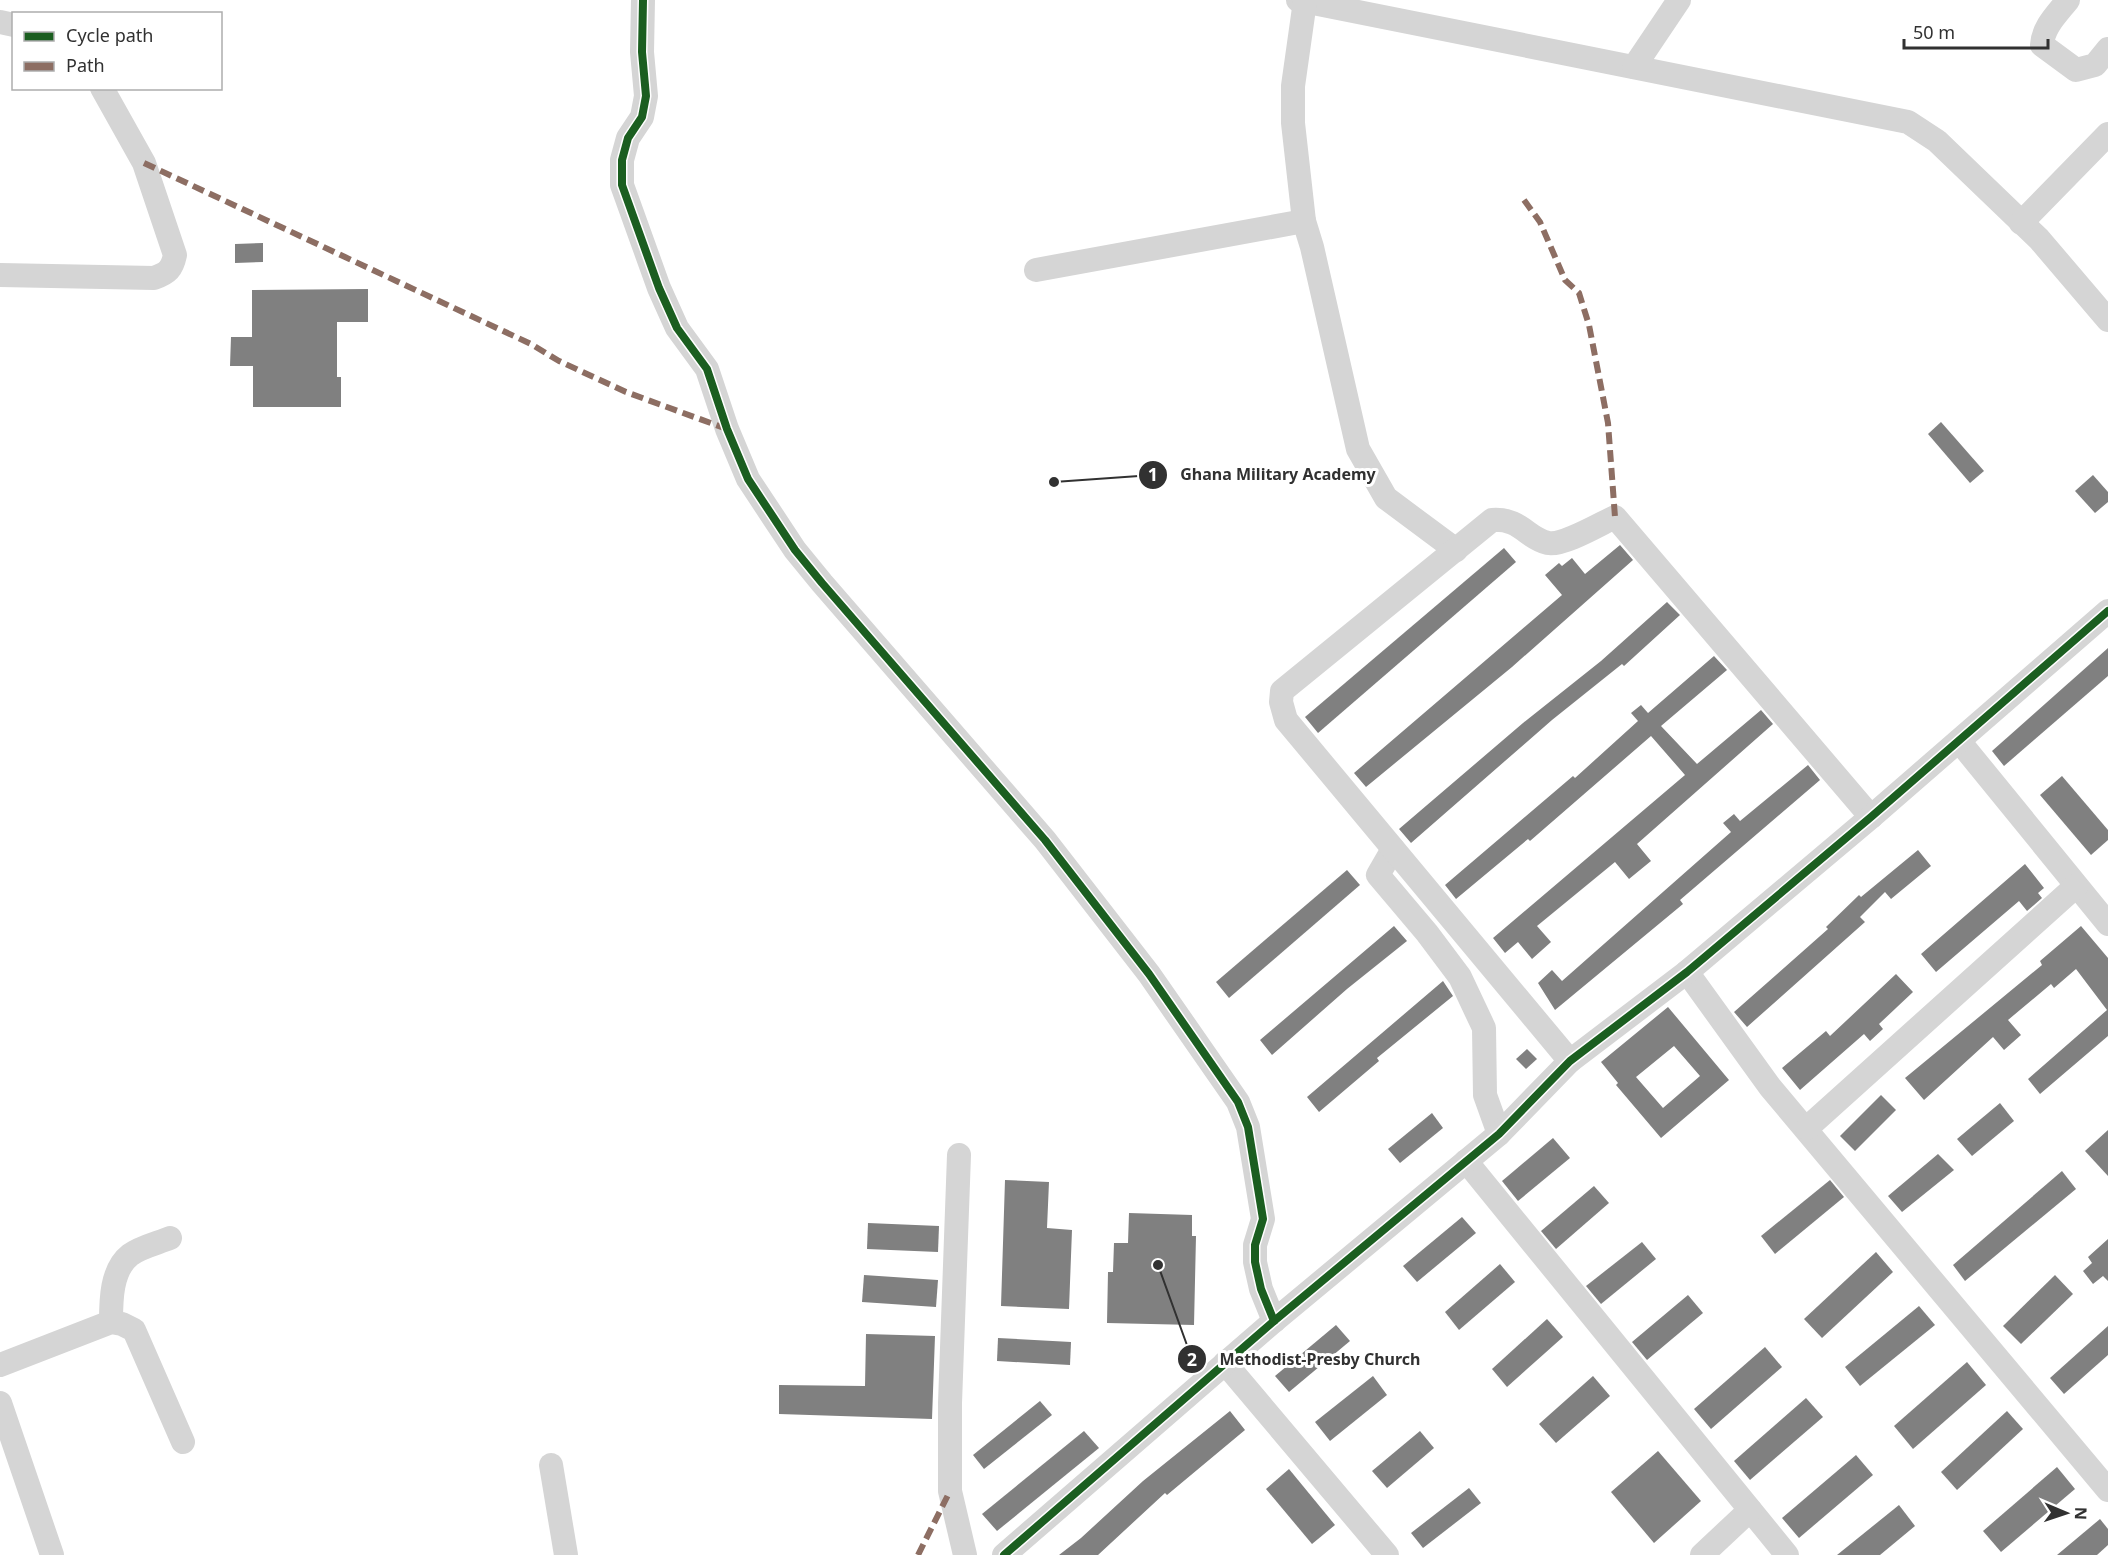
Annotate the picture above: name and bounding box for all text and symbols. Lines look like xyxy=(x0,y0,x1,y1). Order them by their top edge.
legend xyxy=(12,12,222,90)
scale bar xyxy=(1904,12,2048,50)
text: 50 m xyxy=(1913,20,1955,44)
text: Cycle path xyxy=(66,23,153,47)
text: Path xyxy=(66,53,105,77)
callout: Ghana Military Academy xyxy=(1138,458,1387,492)
text: 1 xyxy=(1148,462,1158,486)
text: Ghana Military Academy xyxy=(1180,463,1377,485)
callout: Methodist-Presby Church xyxy=(1177,1342,1432,1376)
text: 2 xyxy=(1187,1347,1197,1371)
text: Methodist-Presby Church xyxy=(1220,1348,1420,1370)
north arrow xyxy=(2036,1483,2096,1543)
text: N xyxy=(2070,1507,2092,1520)

